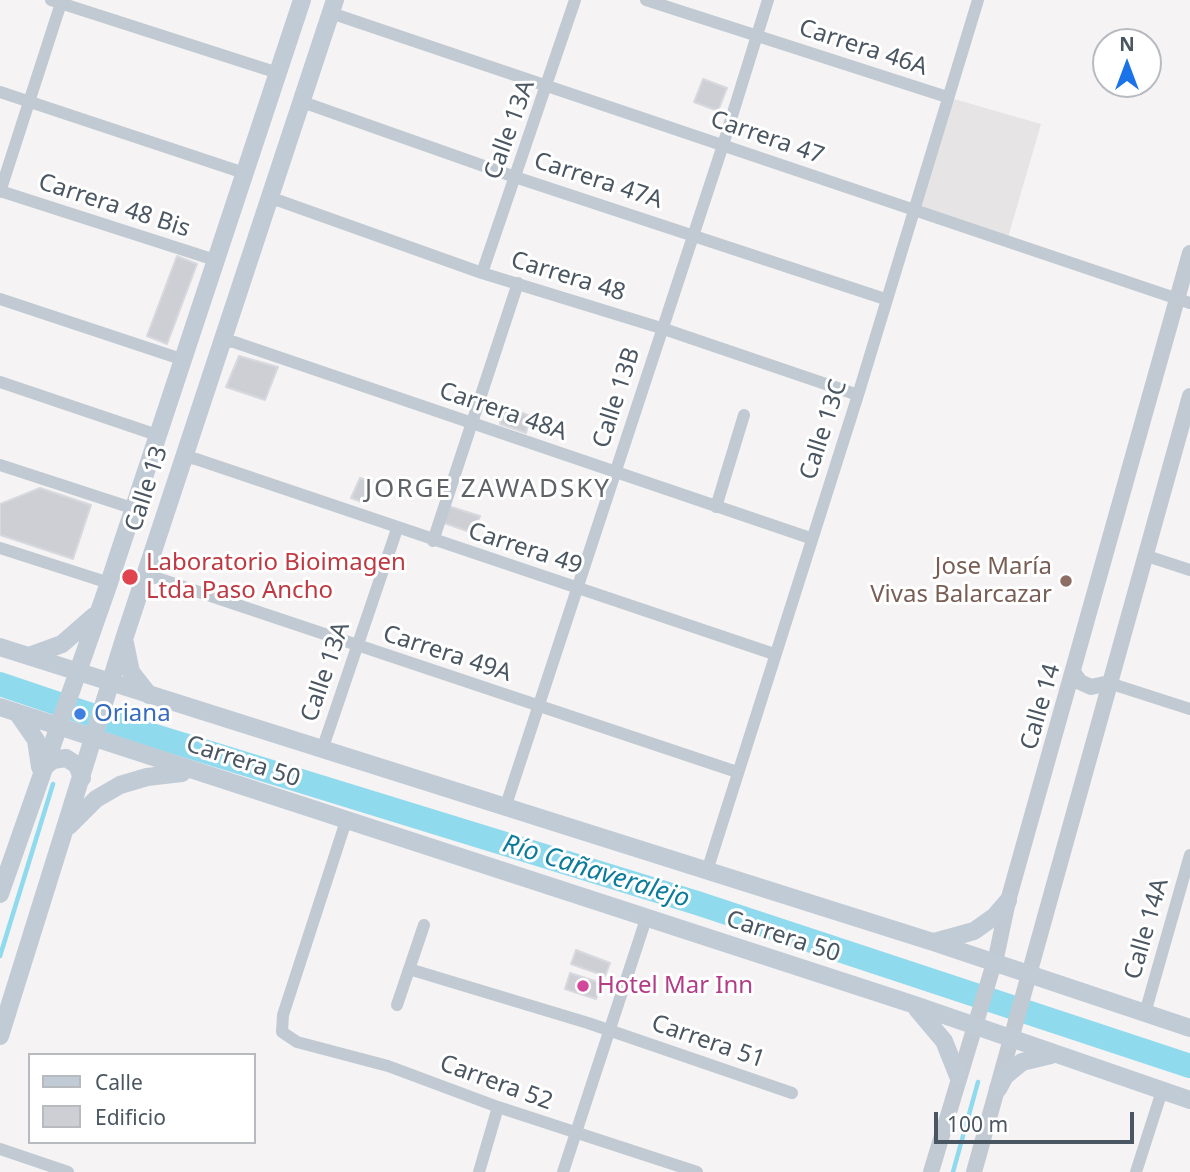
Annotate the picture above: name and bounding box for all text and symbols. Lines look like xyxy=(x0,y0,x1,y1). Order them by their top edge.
street label: Carrera 46A xyxy=(795,14,931,82)
north arrow xyxy=(1092,28,1162,98)
text: N xyxy=(1119,31,1135,57)
street label: Calle 13A xyxy=(479,76,541,184)
street label: Carrera 47 xyxy=(706,105,828,171)
street label: Carrera 47A xyxy=(530,147,666,215)
street label: Carrera 48 Bis xyxy=(35,168,193,244)
street label: Carrera 48 xyxy=(507,246,629,308)
street label: Calle 13B xyxy=(587,344,647,452)
street label: Calle 13C xyxy=(794,376,854,484)
street label: Carrera 48A xyxy=(435,377,571,447)
street label: Calle 13 xyxy=(120,443,174,535)
district label: JORGE ZAWADSKY xyxy=(367,474,609,506)
street label: Carrera 49 xyxy=(464,517,586,581)
place label: Laboratorio Bioimagen Ltda Paso Ancho xyxy=(146,549,406,605)
place label: Jose María Vivas Balarcazar xyxy=(870,553,1052,609)
marker: Laboratorio Bioimagen Ltda Paso Ancho xyxy=(120,567,140,587)
marker: Jose María Vivas Balarcazar xyxy=(1058,573,1074,589)
street label: Calle 13A xyxy=(296,618,356,726)
street label: Carrera 49A xyxy=(379,620,515,688)
street label: Calle 14 xyxy=(1015,661,1067,753)
place label: Oriana xyxy=(94,700,171,728)
marker: Oriana xyxy=(72,706,88,722)
street label: Carrera 50 xyxy=(182,730,304,794)
water label: Río Cañaveralejo xyxy=(499,829,693,915)
street label: Calle 14A xyxy=(1119,875,1175,983)
street label: Carrera 50 xyxy=(722,905,844,969)
place label: Hotel Mar Inn xyxy=(597,972,753,1000)
marker: Hotel Mar Inn xyxy=(575,978,591,994)
street label: Carrera 51 xyxy=(647,1009,769,1075)
street label: Carrera 52 xyxy=(436,1049,556,1117)
legend xyxy=(28,1053,256,1144)
text: Calle xyxy=(95,1068,143,1096)
scale bar xyxy=(938,1098,1138,1142)
text: Edificio xyxy=(95,1103,166,1131)
text: 100 m xyxy=(947,1110,1008,1138)

